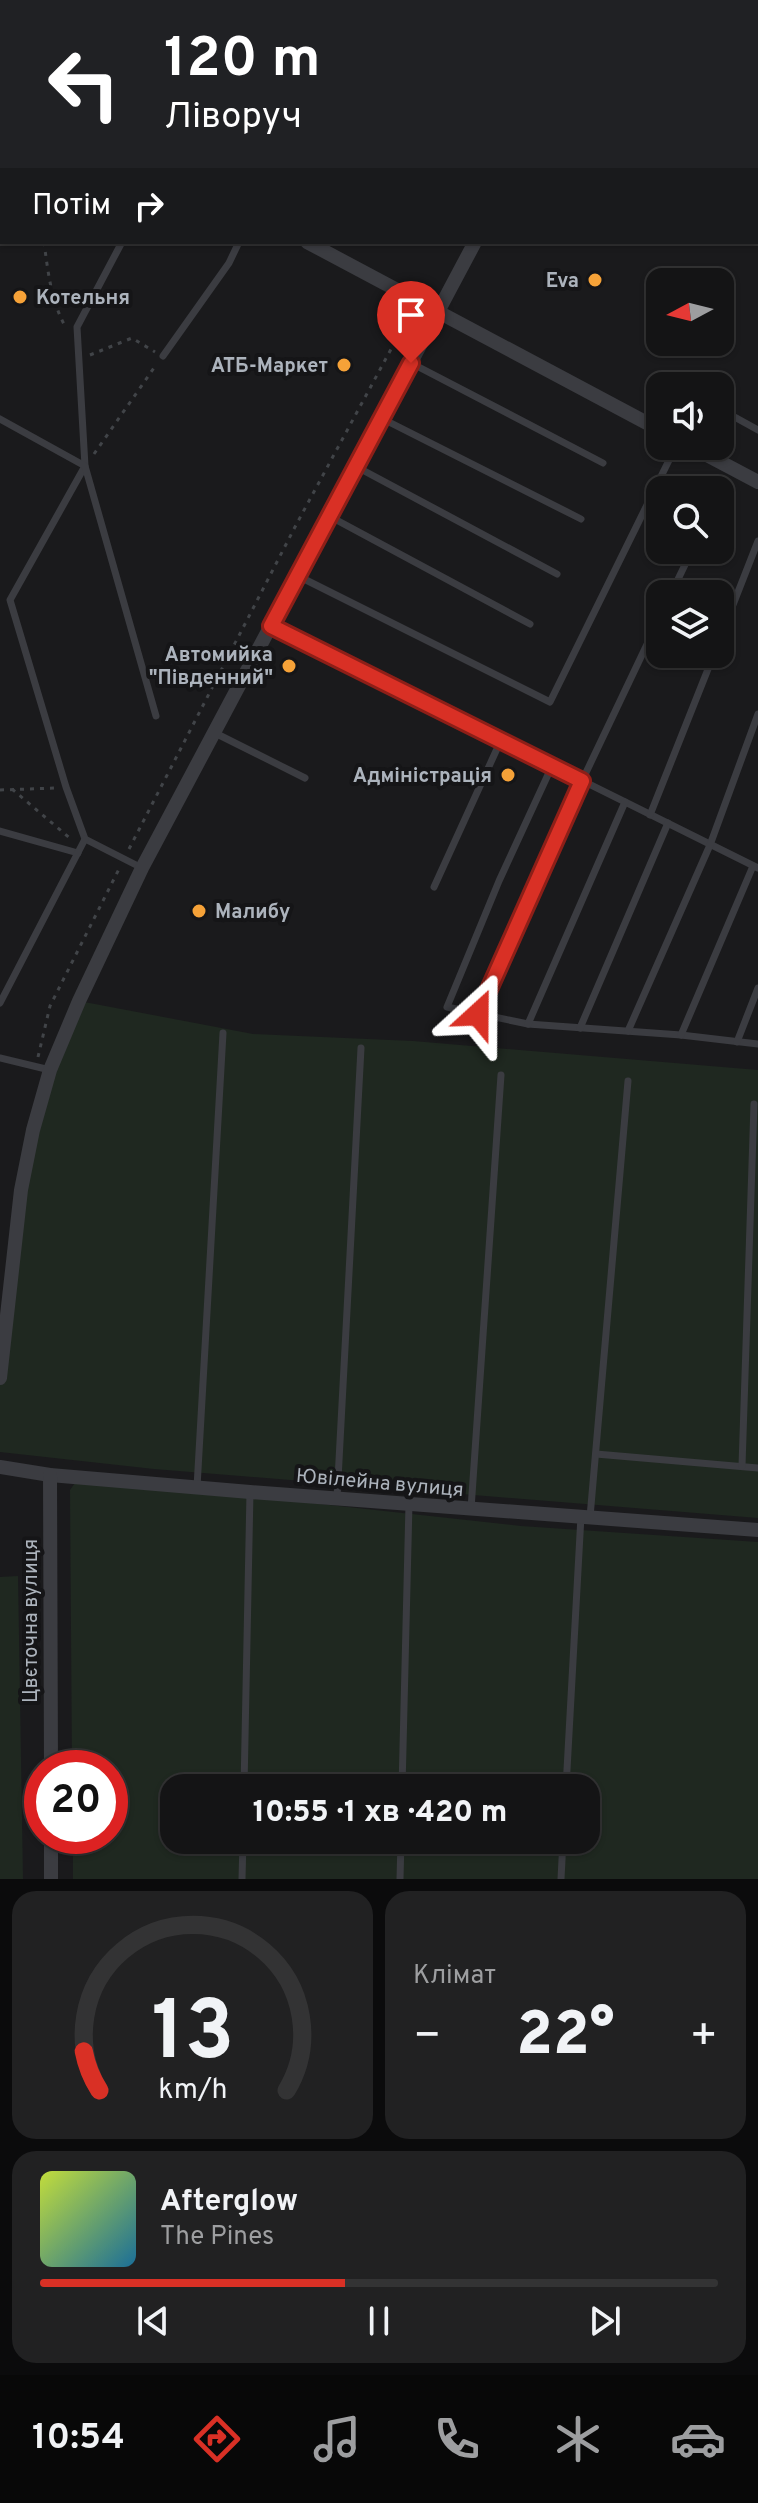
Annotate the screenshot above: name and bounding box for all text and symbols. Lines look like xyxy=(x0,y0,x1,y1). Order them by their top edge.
text: 120 m xyxy=(164,26,321,96)
icon: left xyxy=(32,32,136,136)
text: Ліворуч xyxy=(164,95,302,141)
icon: right xyxy=(127,184,171,228)
text: Потім xyxy=(32,188,111,225)
north arrow xyxy=(646,268,734,356)
map controls xyxy=(646,268,734,668)
place label: Eva xyxy=(546,269,579,295)
marker: Eva xyxy=(586,271,604,289)
pin xyxy=(377,281,445,363)
place label: Котельня xyxy=(36,286,130,312)
marker: Котельня xyxy=(11,288,29,306)
icon: arrive xyxy=(389,293,433,337)
place label: АТБ-Маркет xyxy=(211,354,328,380)
marker: АТБ-Маркет xyxy=(335,356,353,374)
button: sound xyxy=(646,372,734,460)
button: search xyxy=(646,476,734,564)
button: layers xyxy=(646,580,734,668)
place label: Автомийка "Південний" xyxy=(149,643,273,692)
marker: Автомийка "Південний" xyxy=(280,657,298,675)
place label: Адміністрація xyxy=(353,764,492,790)
marker: Адміністрація xyxy=(499,766,517,784)
place label: Малибу xyxy=(215,900,290,926)
marker: Малибу xyxy=(190,902,208,920)
position arrow xyxy=(436,972,520,1056)
street label: Ювілейна вулиця xyxy=(295,1464,465,1504)
street label: Цвєточна вулиця xyxy=(19,1539,45,1703)
speed limit sign: 20 xyxy=(24,1750,128,1854)
text: 10:55 · 1 хв · 420 m xyxy=(253,1795,507,1832)
text: Клімат xyxy=(413,1960,496,1993)
text: 13 xyxy=(151,1984,234,2089)
text: 22° xyxy=(516,2000,615,2076)
text: − xyxy=(413,2010,441,2066)
text: + xyxy=(690,2010,718,2066)
text: km/h xyxy=(158,2073,227,2109)
text: Afterglow xyxy=(160,2184,298,2221)
text: The Pines xyxy=(160,2221,274,2254)
icon: previous xyxy=(131,2299,175,2343)
icon: pause xyxy=(357,2299,401,2343)
icon: next xyxy=(583,2299,627,2343)
icon: directions xyxy=(189,2411,245,2467)
icon: music xyxy=(309,2411,365,2467)
icon: phone xyxy=(429,2411,485,2467)
icon: climate xyxy=(550,2411,606,2467)
icon: car xyxy=(670,2411,726,2467)
text: 10:54 xyxy=(32,2416,125,2462)

